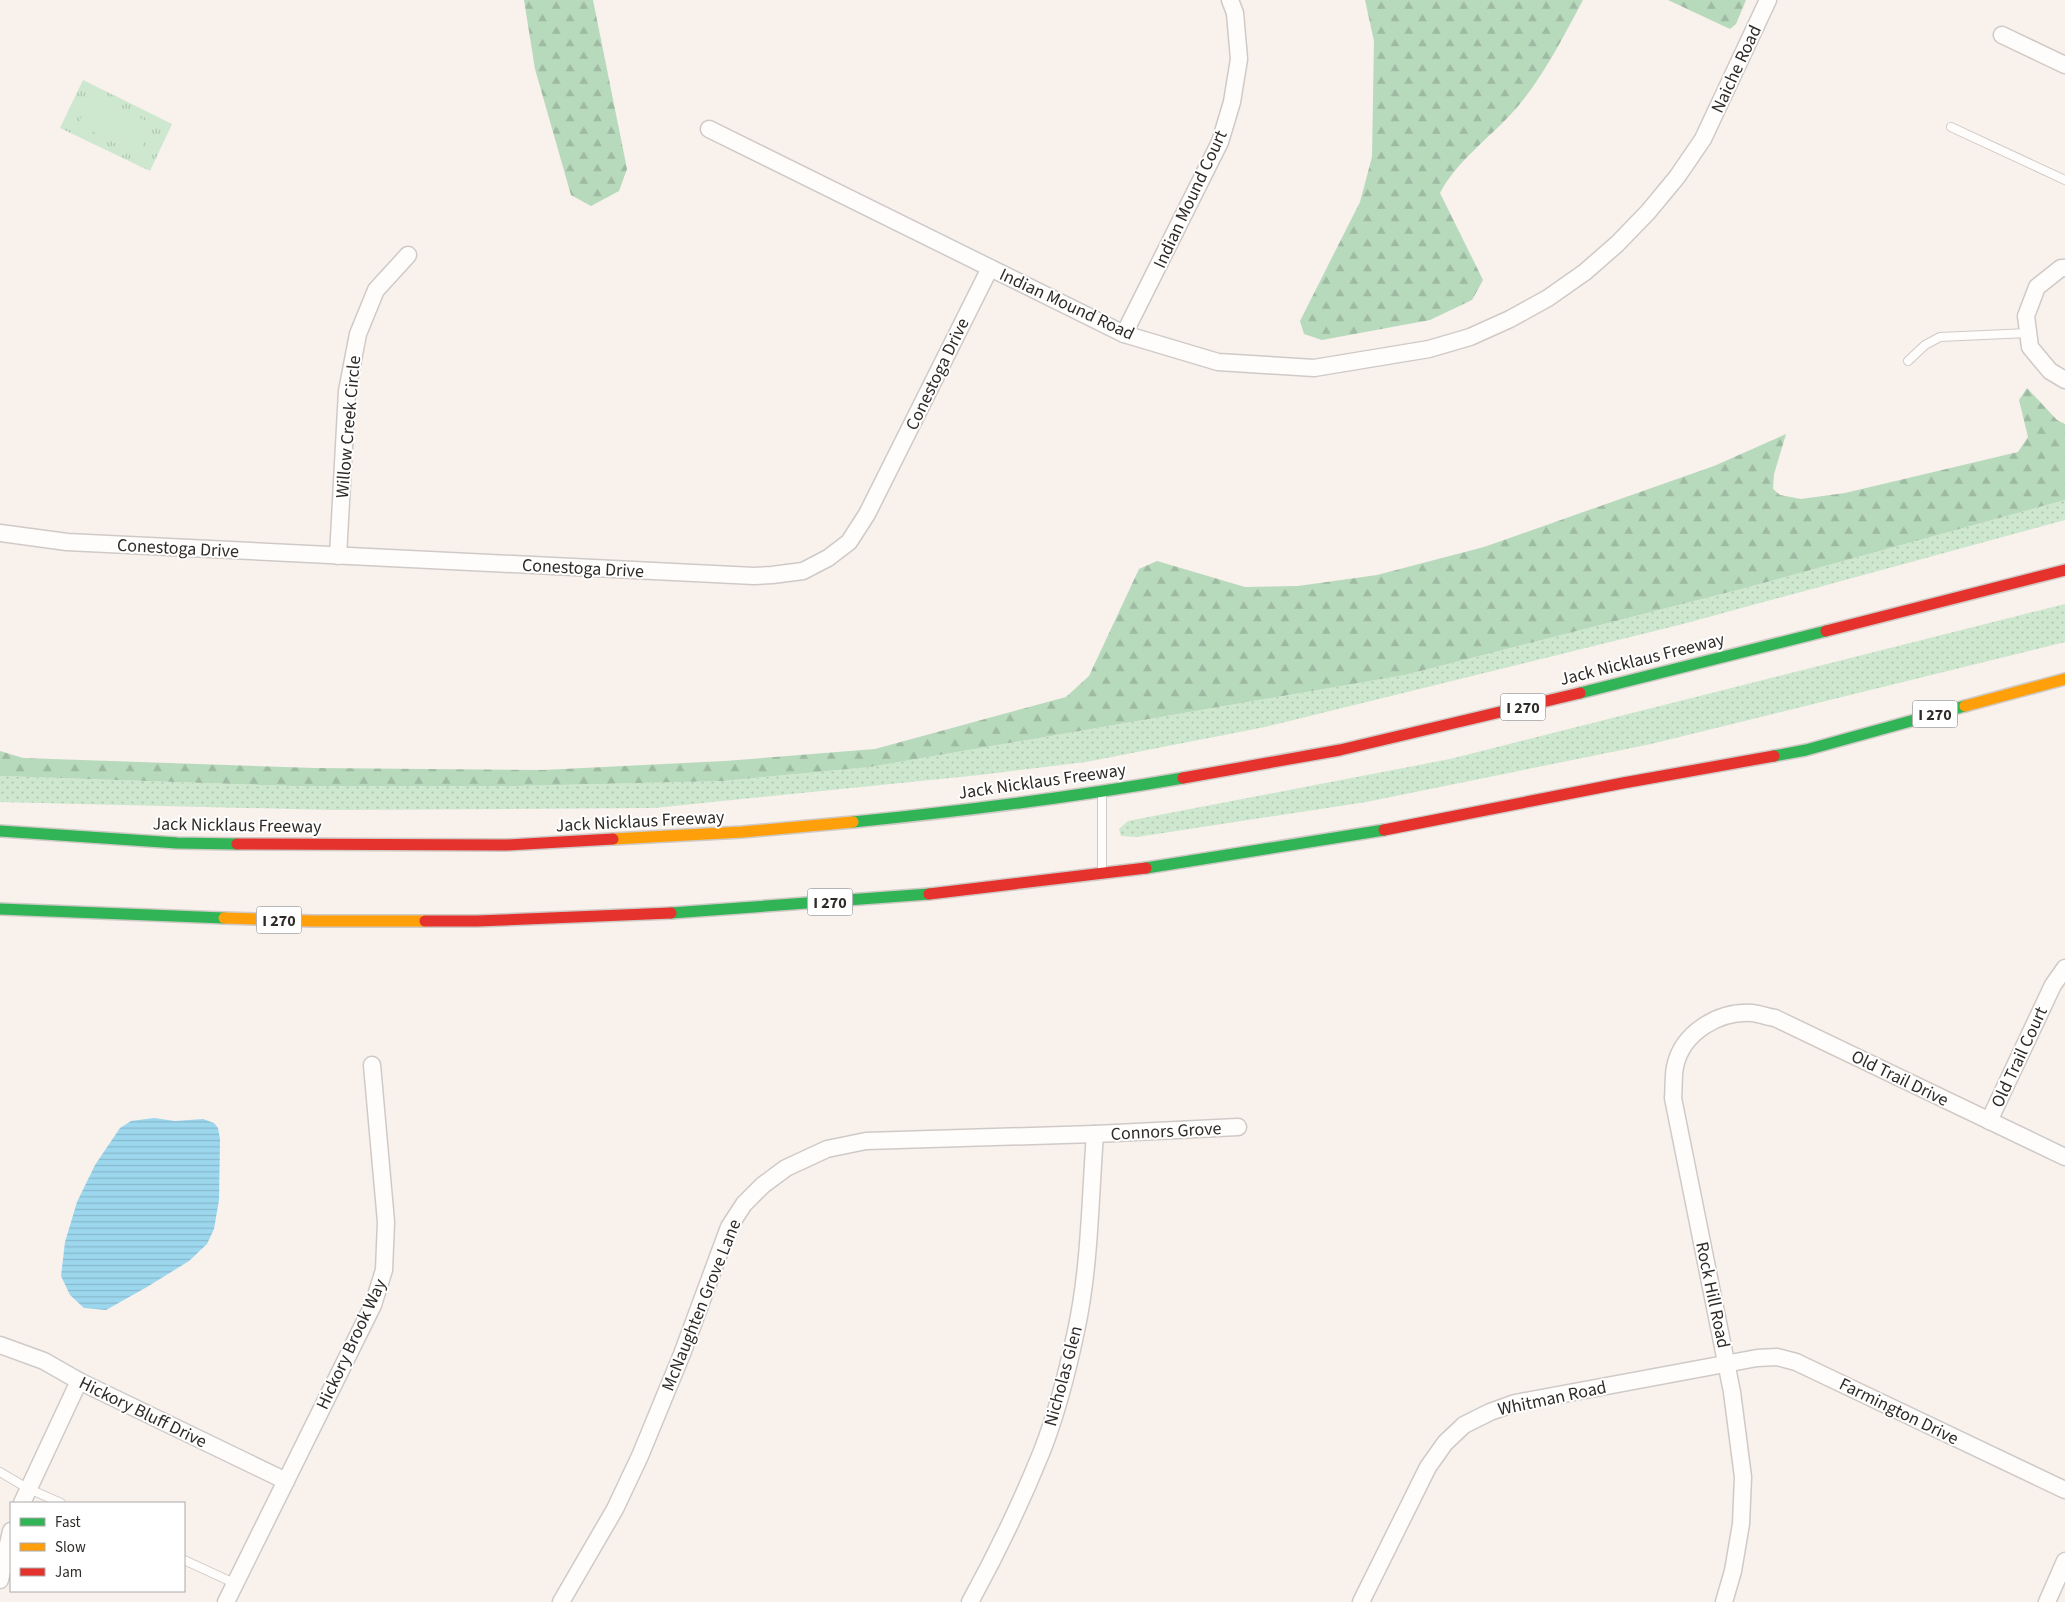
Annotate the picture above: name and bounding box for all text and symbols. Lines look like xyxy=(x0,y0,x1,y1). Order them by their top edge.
street label: Naiche Road xyxy=(1705,21,1768,117)
street label: Indian Mound Court xyxy=(1147,126,1233,272)
street label: Indian Mound Road xyxy=(995,262,1138,347)
street label: Conestoga Drive xyxy=(899,314,975,435)
street label: Willow Creek Circle xyxy=(330,355,367,499)
street label: Conestoga Drive xyxy=(116,533,240,564)
street label: Conestoga Drive xyxy=(521,553,645,584)
street label: Jack Nicklaus Freeway xyxy=(1557,627,1728,692)
road number: I 270 xyxy=(1500,694,1546,720)
road number: I 270 xyxy=(1912,701,1958,728)
street label: Jack Nicklaus Freeway xyxy=(957,757,1128,806)
street label: Jack Nicklaus Freeway xyxy=(555,805,726,838)
street label: Jack Nicklaus Freeway xyxy=(152,812,322,839)
road number: I 270 xyxy=(808,889,852,916)
road number: I 270 xyxy=(256,906,302,934)
street label: Old Trail Court xyxy=(1985,1003,2054,1112)
street label: Old Trail Drive xyxy=(1847,1044,1953,1113)
street label: Connors Grove xyxy=(1110,1116,1222,1147)
street label: McNaughten Grove Lane xyxy=(656,1216,747,1395)
street label: Rock Hill Road xyxy=(1689,1240,1736,1351)
street label: Hickory Brook Way xyxy=(310,1274,393,1414)
street label: Nicholas Glen xyxy=(1038,1323,1089,1429)
street label: Hickory Bluff Drive xyxy=(75,1371,211,1454)
street label: Farmington Drive xyxy=(1835,1372,1963,1451)
street label: Whitman Road xyxy=(1495,1375,1609,1422)
legend xyxy=(10,1502,185,1592)
text: Fast xyxy=(55,1512,81,1533)
text: Slow xyxy=(55,1537,86,1558)
text: Jam xyxy=(55,1562,82,1583)

